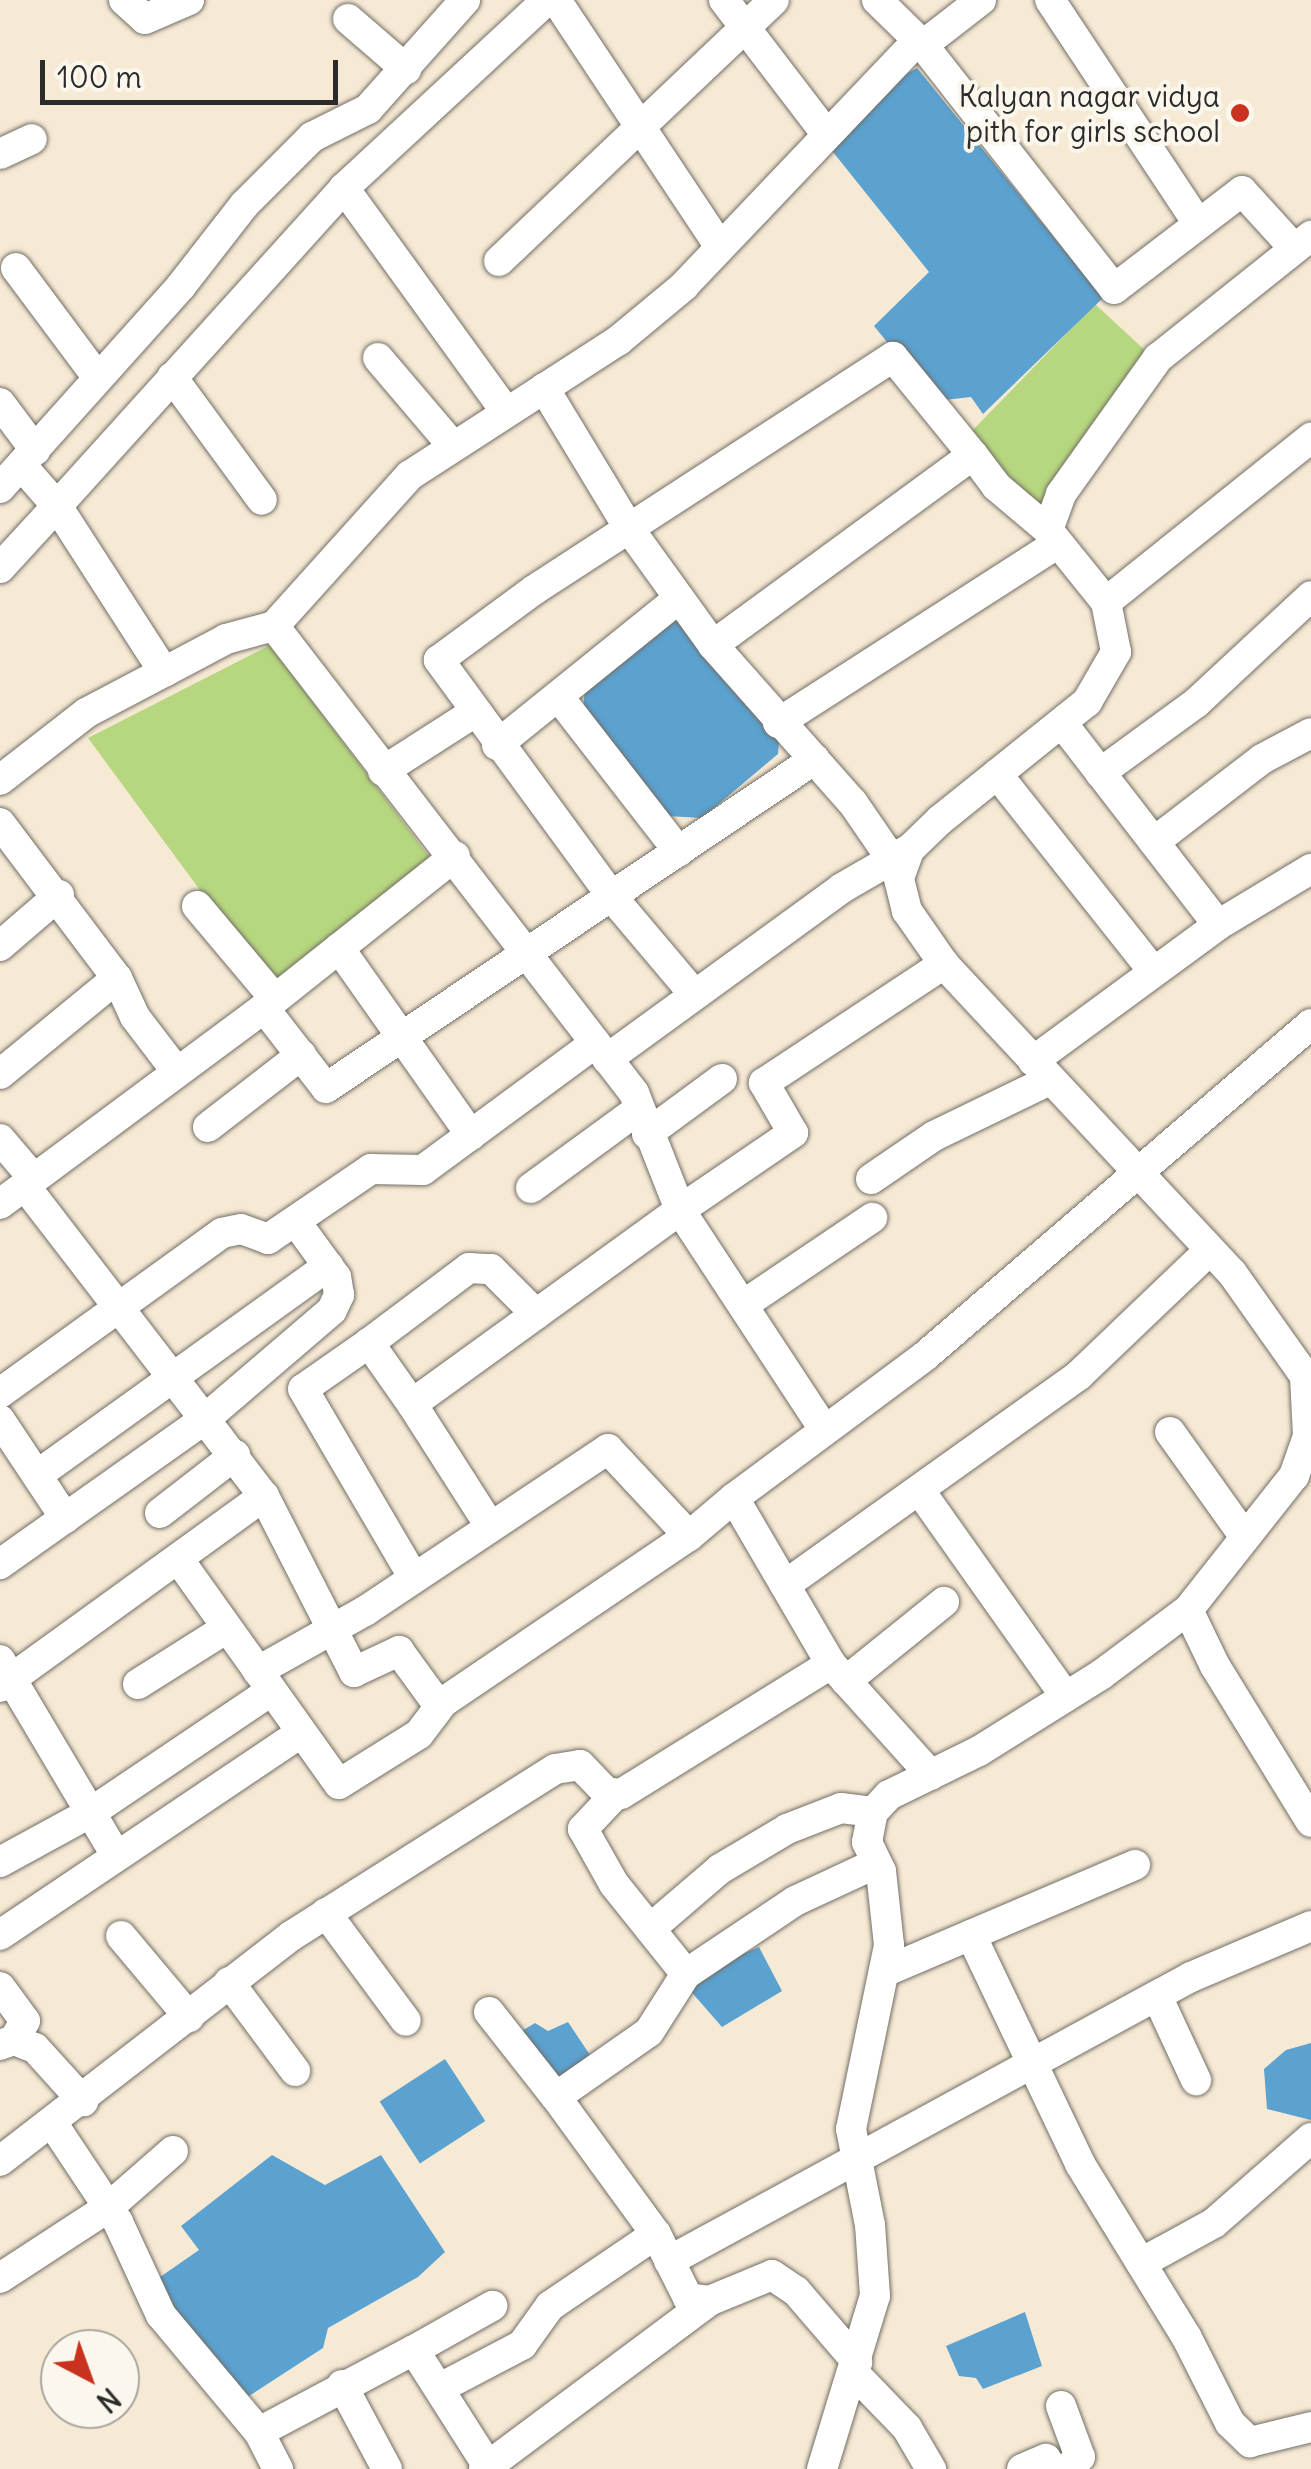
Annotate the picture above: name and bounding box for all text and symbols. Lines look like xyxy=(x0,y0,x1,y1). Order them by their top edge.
scale bar xyxy=(45,40,342,102)
text: 100 m xyxy=(57,58,142,96)
place label: Kalyan nagar vidya pith for girls school xyxy=(958,78,1220,148)
marker: Kalyan nagar vidya pith for girls school xyxy=(1229,102,1251,124)
north arrow xyxy=(40,2329,140,2429)
text: N xyxy=(89,2380,127,2420)

